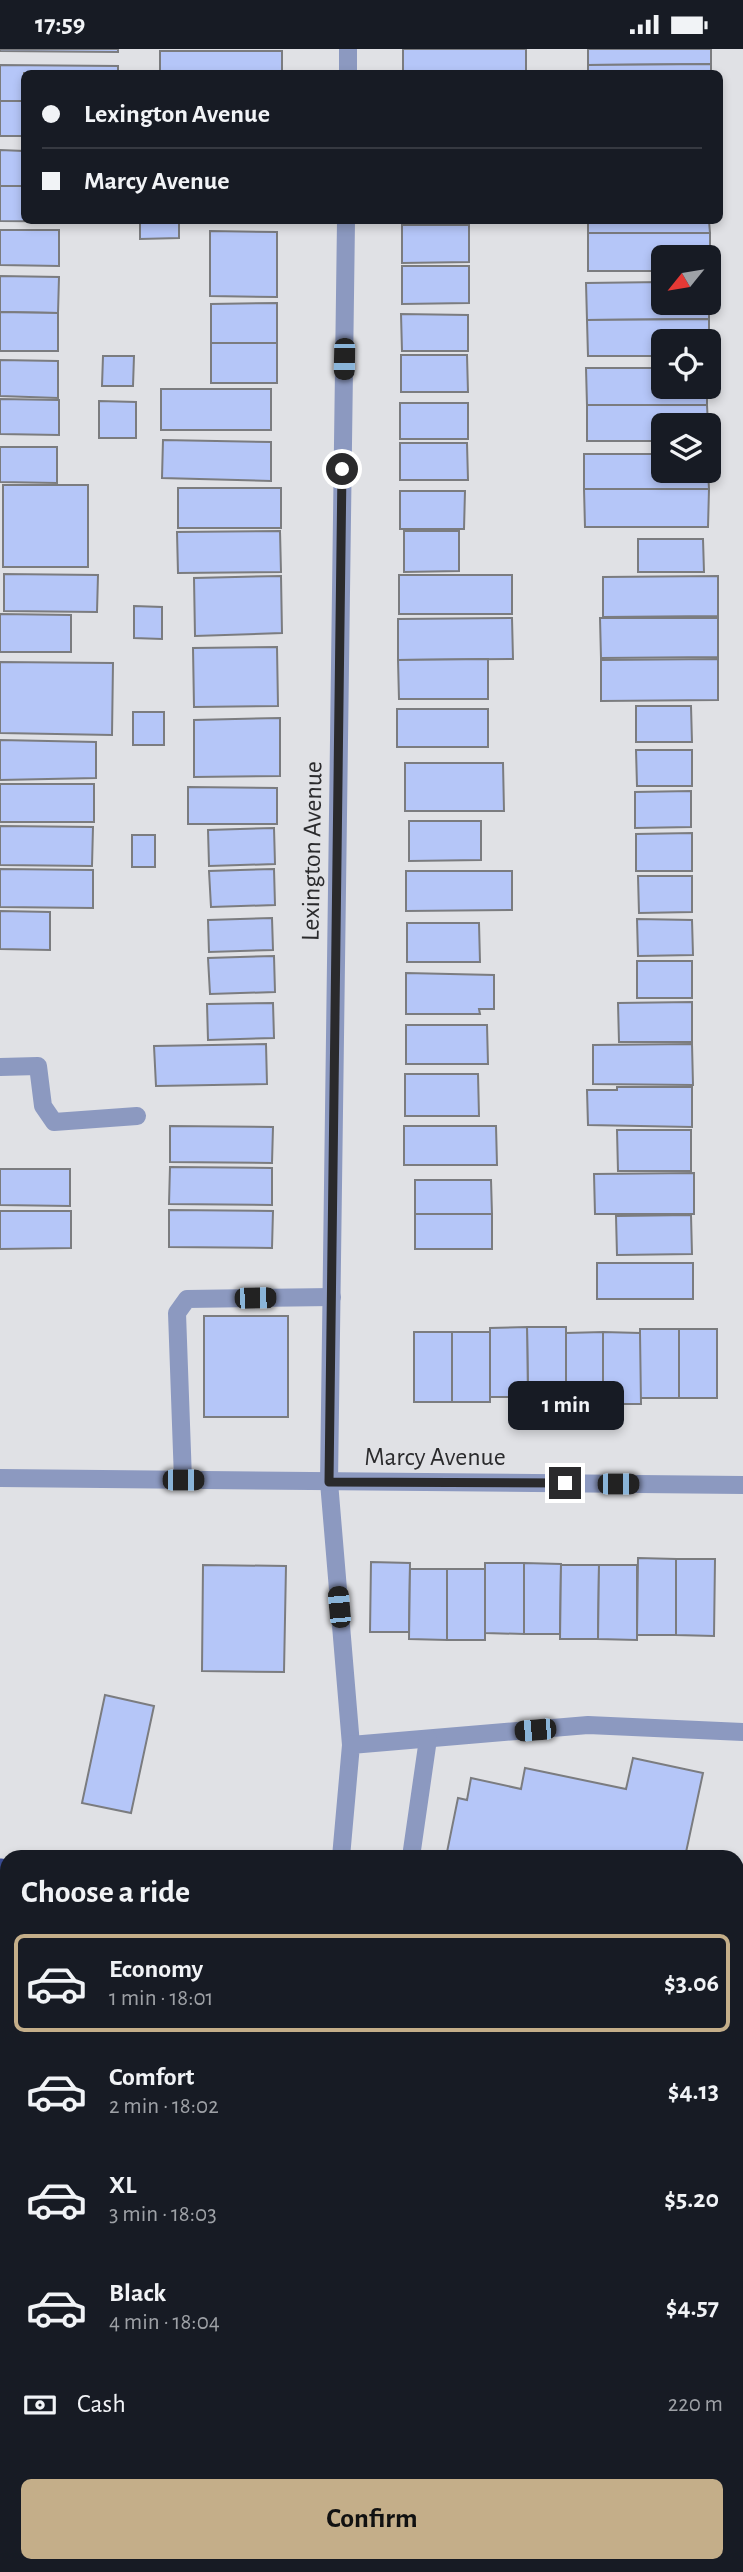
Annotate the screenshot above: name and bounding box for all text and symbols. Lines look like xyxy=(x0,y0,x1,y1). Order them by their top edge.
text: 17:59 xyxy=(35,11,85,37)
text: Lexington Avenue xyxy=(84,101,270,127)
text: Marcy Avenue xyxy=(84,168,230,194)
north arrow xyxy=(651,245,721,315)
map controls xyxy=(651,245,721,483)
button: locate xyxy=(651,329,721,399)
car xyxy=(334,338,355,380)
button: layers xyxy=(651,413,721,483)
route start xyxy=(326,453,358,485)
street label: Lexington Avenue xyxy=(297,761,327,941)
car xyxy=(234,1287,277,1309)
callout: 1 min xyxy=(507,1381,623,1431)
text: 1 min xyxy=(542,1394,590,1417)
street label: Marcy Avenue xyxy=(364,1444,506,1470)
route end xyxy=(549,1467,581,1499)
car xyxy=(163,1470,205,1491)
car xyxy=(598,1474,640,1495)
car xyxy=(327,1585,352,1629)
car xyxy=(514,1718,557,1742)
text: Choose a ride xyxy=(21,1876,190,1908)
icon: car xyxy=(25,1952,88,2015)
text: Economy xyxy=(109,1956,203,1982)
text: $3.06 xyxy=(664,1970,719,1996)
text: 1 min · 18:01 xyxy=(109,1987,214,2010)
icon: car xyxy=(25,2060,88,2123)
text: Comfort xyxy=(109,2064,194,2090)
text: $4.13 xyxy=(668,2078,719,2104)
text: 2 min · 18:02 xyxy=(109,2095,219,2118)
icon: car xyxy=(25,2168,88,2231)
text: XL xyxy=(109,2172,136,2198)
text: $5.20 xyxy=(664,2186,719,2212)
text: 3 min · 18:03 xyxy=(109,2203,217,2226)
icon: car xyxy=(25,2276,88,2339)
text: Black xyxy=(109,2280,166,2306)
text: $4.57 xyxy=(666,2294,719,2320)
text: 4 min · 18:04 xyxy=(109,2311,220,2334)
icon: cash xyxy=(21,2386,59,2424)
text: Cash xyxy=(77,2391,126,2417)
text: 220 m xyxy=(668,2393,723,2416)
button: Confirm xyxy=(21,2479,723,2559)

